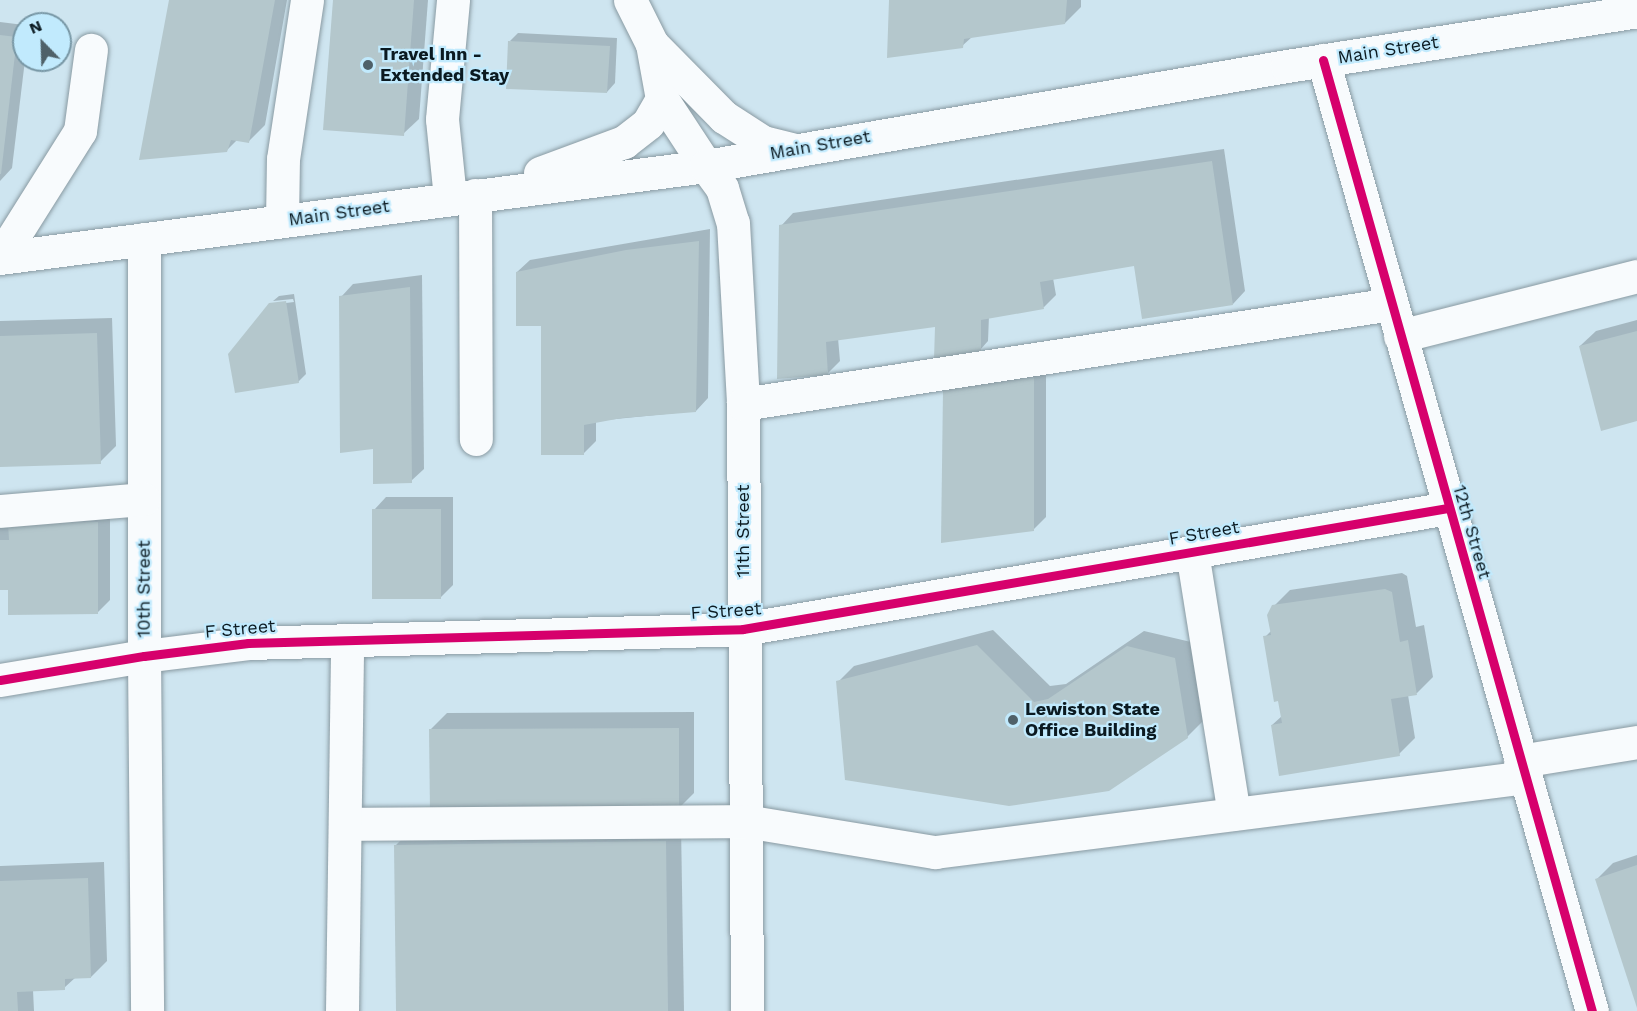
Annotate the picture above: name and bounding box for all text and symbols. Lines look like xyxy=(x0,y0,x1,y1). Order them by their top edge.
north arrow xyxy=(12,12,72,72)
text: N xyxy=(26,16,45,38)
street label: Main Street xyxy=(1336,31,1440,69)
place label: Travel Inn - Extended Stay xyxy=(380,44,509,86)
marker: Travel Inn - Extended Stay xyxy=(361,58,375,72)
street label: Main Street xyxy=(768,126,872,164)
street label: Main Street xyxy=(287,195,391,231)
street label: 12th Street xyxy=(1448,483,1496,581)
street label: 11th Street xyxy=(732,484,754,578)
street label: F Street xyxy=(1167,516,1241,550)
street label: 10th Street xyxy=(133,540,155,638)
street label: F Street xyxy=(690,598,762,624)
street label: F Street xyxy=(204,615,276,643)
place label: Lewiston State Office Building xyxy=(1025,699,1160,742)
marker: Lewiston State Office Building xyxy=(1006,713,1020,727)

